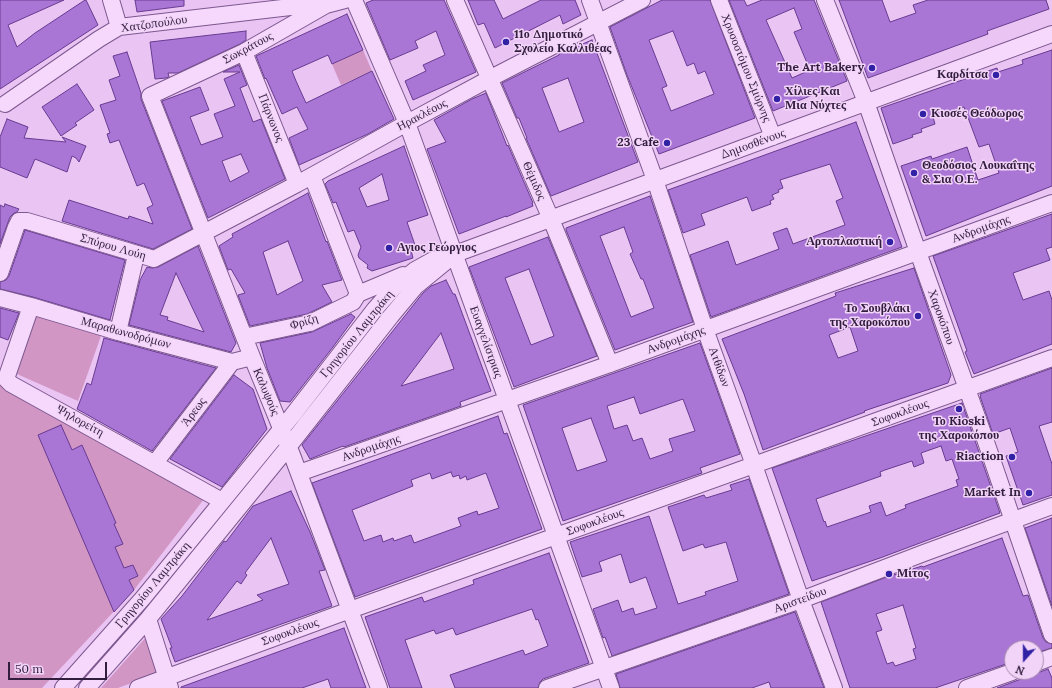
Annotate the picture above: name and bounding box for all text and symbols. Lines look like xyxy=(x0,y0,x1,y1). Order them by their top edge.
street label: Χατζοπούλου xyxy=(120,12,188,36)
street label: Χρυσοστόμου Σμύρνης xyxy=(718,12,774,124)
place label: 11ο Δημοτικό Σχολείο Καλλιθέας xyxy=(514,28,611,56)
street label: Σωκράτους xyxy=(220,29,276,67)
marker: 11ο Δημοτικό Σχολείο Καλλιθέας xyxy=(501,37,511,47)
place label: The Art Bakery xyxy=(777,61,864,75)
marker: The Art Bakery xyxy=(867,63,877,73)
place label: Καρδίτσα xyxy=(937,68,988,82)
marker: Καρδίτσα xyxy=(991,70,1001,80)
place label: Χίλιες Και Μια Νύχτες xyxy=(785,85,846,113)
street label: Πάρνωνος xyxy=(255,92,287,144)
marker: Χίλιες Και Μια Νύχτες xyxy=(772,94,782,104)
street label: Ηρακλέους xyxy=(395,96,449,134)
place label: Κιοσές Θεόδωρος xyxy=(931,107,1023,121)
marker: Κιοσές Θεόδωρος xyxy=(918,109,928,119)
street label: Δημοσθένους xyxy=(719,126,787,162)
place label: 23 Cafe xyxy=(617,136,659,150)
marker: 23 Cafe xyxy=(662,138,672,148)
street label: Θέμιδος xyxy=(519,159,549,203)
place label: Θεοδόσιος Λουκαΐτης & Σια Ο.Ε. xyxy=(922,159,1034,187)
marker: Θεοδόσιος Λουκαΐτης & Σια Ο.Ε. xyxy=(909,168,919,178)
street label: Ανδρομάχης xyxy=(950,212,1012,246)
street label: Σπύρου Λούη xyxy=(78,231,148,263)
place label: Αρτοπλαστική xyxy=(806,235,882,249)
marker: Αρτοπλαστική xyxy=(885,237,895,247)
place label: Αγιος Γεώργιος xyxy=(397,241,476,255)
marker: Αγιος Γεώργιος xyxy=(384,243,394,253)
street label: Γρηγορίου Λαμπράκη xyxy=(317,287,397,381)
street label: Χαροκόπου xyxy=(924,287,958,347)
place label: Το Σουβλάκι της Χαροκόπου xyxy=(830,302,910,330)
street label: Ευαγγελίστριας xyxy=(466,304,506,380)
street label: Φρίζη xyxy=(288,311,320,333)
marker: Το Σουβλάκι της Χαροκόπου xyxy=(913,311,923,321)
street label: Μαραθωνοδρόμων xyxy=(79,314,173,352)
street label: Ανδρομάχης xyxy=(645,323,707,357)
street label: Ατθίδων xyxy=(705,345,733,389)
street label: Καλυψούς xyxy=(250,366,282,418)
street label: Άρεως xyxy=(179,395,209,429)
street label: Σοφοκλέους xyxy=(870,396,930,430)
street label: Ψηλορείτη xyxy=(54,402,106,440)
marker: Το Kioski της Χαροκόπου xyxy=(954,404,964,414)
place label: Το Kioski της Χαροκόπου xyxy=(919,415,999,443)
street label: Ανδρομάχης xyxy=(340,431,402,465)
place label: Riaction xyxy=(956,450,1004,464)
marker: Riaction xyxy=(1007,452,1017,462)
place label: Market In xyxy=(964,486,1021,500)
marker: Market In xyxy=(1024,488,1034,498)
street label: Σοφοκλέους xyxy=(565,505,625,539)
street label: Γρηγορίου Λαμπράκη xyxy=(113,539,193,631)
place label: Μίτος xyxy=(897,567,929,581)
marker: Μίτος xyxy=(884,569,894,579)
street label: Αριστείδου xyxy=(772,584,828,616)
street label: Σοφοκλέους xyxy=(260,615,320,649)
north arrow xyxy=(1004,640,1044,680)
scale bar xyxy=(10,654,109,680)
text: 50 m xyxy=(15,661,43,676)
text: N xyxy=(1014,662,1027,678)

